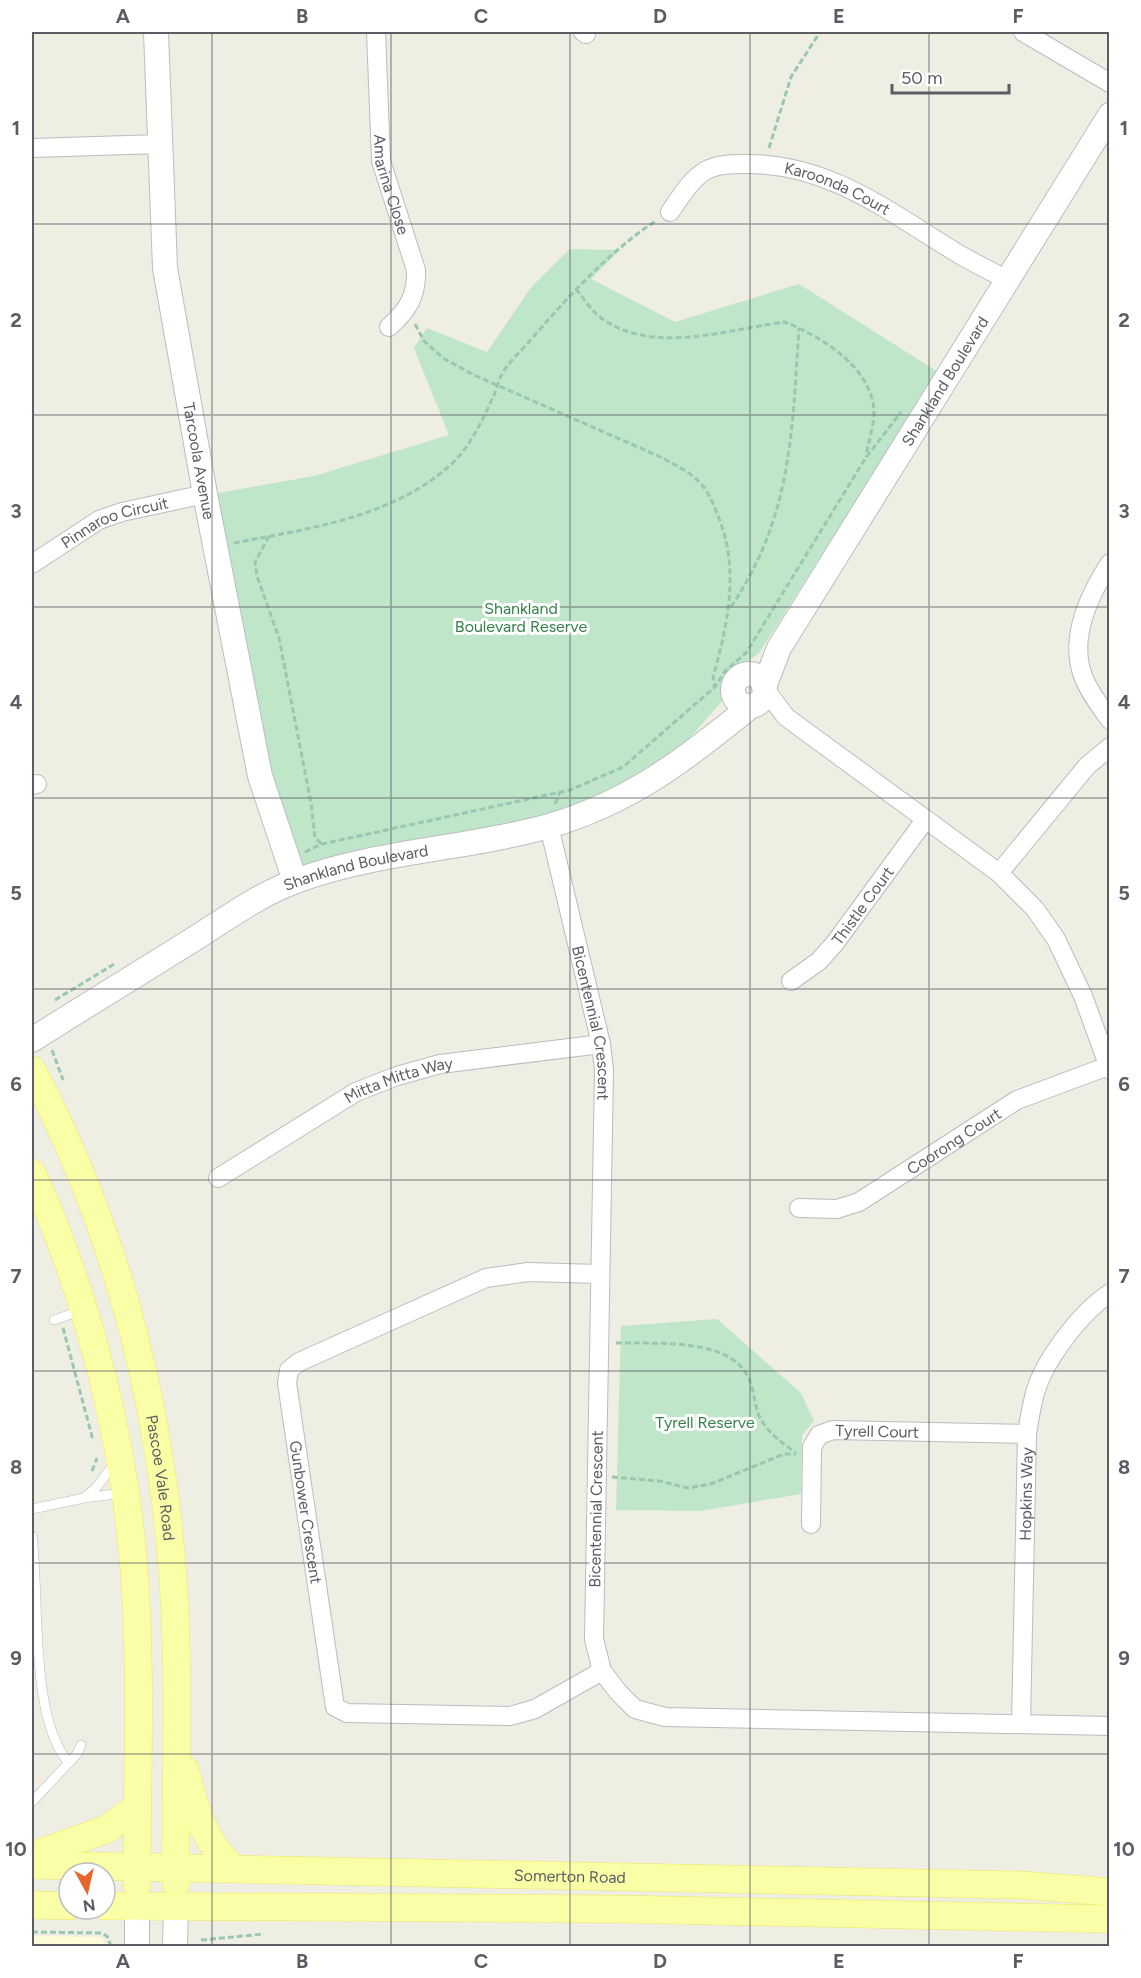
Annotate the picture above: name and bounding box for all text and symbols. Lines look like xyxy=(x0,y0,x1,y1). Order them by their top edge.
text: A xyxy=(116,4,131,28)
text: B xyxy=(296,4,308,28)
text: C xyxy=(474,4,488,28)
text: D xyxy=(653,4,667,28)
text: E xyxy=(833,4,845,28)
text: F xyxy=(1012,4,1024,28)
scale bar xyxy=(892,57,1009,95)
text: 50 m xyxy=(901,67,943,89)
text: 1 xyxy=(12,116,20,140)
text: 1 xyxy=(1120,116,1128,140)
street label: Amarina Close xyxy=(370,134,414,237)
street label: Karoonda Court xyxy=(783,158,894,219)
text: 2 xyxy=(10,308,22,332)
text: 2 xyxy=(1118,308,1130,332)
street label: Shankland Boulevard xyxy=(897,313,992,449)
street label: Tarcoola Avenue xyxy=(179,401,219,521)
street label: Pinnaroo Circuit xyxy=(57,493,170,552)
text: 3 xyxy=(10,499,22,523)
text: 3 xyxy=(1118,499,1130,523)
park label: Shankland Boulevard Reserve xyxy=(455,599,587,636)
text: 4 xyxy=(10,690,23,714)
text: 4 xyxy=(1118,690,1131,714)
street label: Shankland Boulevard xyxy=(280,841,430,895)
street label: Thistle Court xyxy=(827,863,897,948)
text: 5 xyxy=(10,881,22,905)
text: 5 xyxy=(1118,881,1130,905)
street label: Bicentennial Crescent xyxy=(568,944,614,1101)
street label: Mitta Mitta Way xyxy=(340,1053,454,1107)
text: 6 xyxy=(10,1072,22,1096)
text: 6 xyxy=(1118,1072,1130,1096)
street label: Coorong Court xyxy=(903,1103,1005,1178)
text: 7 xyxy=(10,1264,22,1288)
text: 7 xyxy=(1118,1264,1130,1288)
street label: Pascoe Vale Road xyxy=(142,1413,179,1542)
park label: Tyrell Reserve xyxy=(655,1413,755,1432)
street label: Tyrell Court xyxy=(835,1421,919,1441)
street label: Bicentennial Crescent xyxy=(585,1430,607,1588)
street label: Gunbower Crescent xyxy=(286,1439,326,1585)
street label: Hopkins Way xyxy=(1015,1446,1036,1541)
text: 8 xyxy=(10,1455,22,1479)
text: 8 xyxy=(1118,1455,1130,1479)
text: 9 xyxy=(10,1646,22,1670)
text: 9 xyxy=(1118,1646,1130,1670)
text: 10 xyxy=(5,1837,27,1861)
text: 10 xyxy=(1113,1837,1135,1861)
north arrow xyxy=(57,1861,117,1921)
street label: Somerton Road xyxy=(514,1865,626,1886)
text: N xyxy=(82,1895,96,1916)
text: A xyxy=(116,1949,131,1973)
text: B xyxy=(296,1949,308,1973)
text: C xyxy=(474,1949,488,1973)
text: D xyxy=(653,1949,667,1973)
text: E xyxy=(833,1949,845,1973)
text: F xyxy=(1012,1949,1024,1973)

